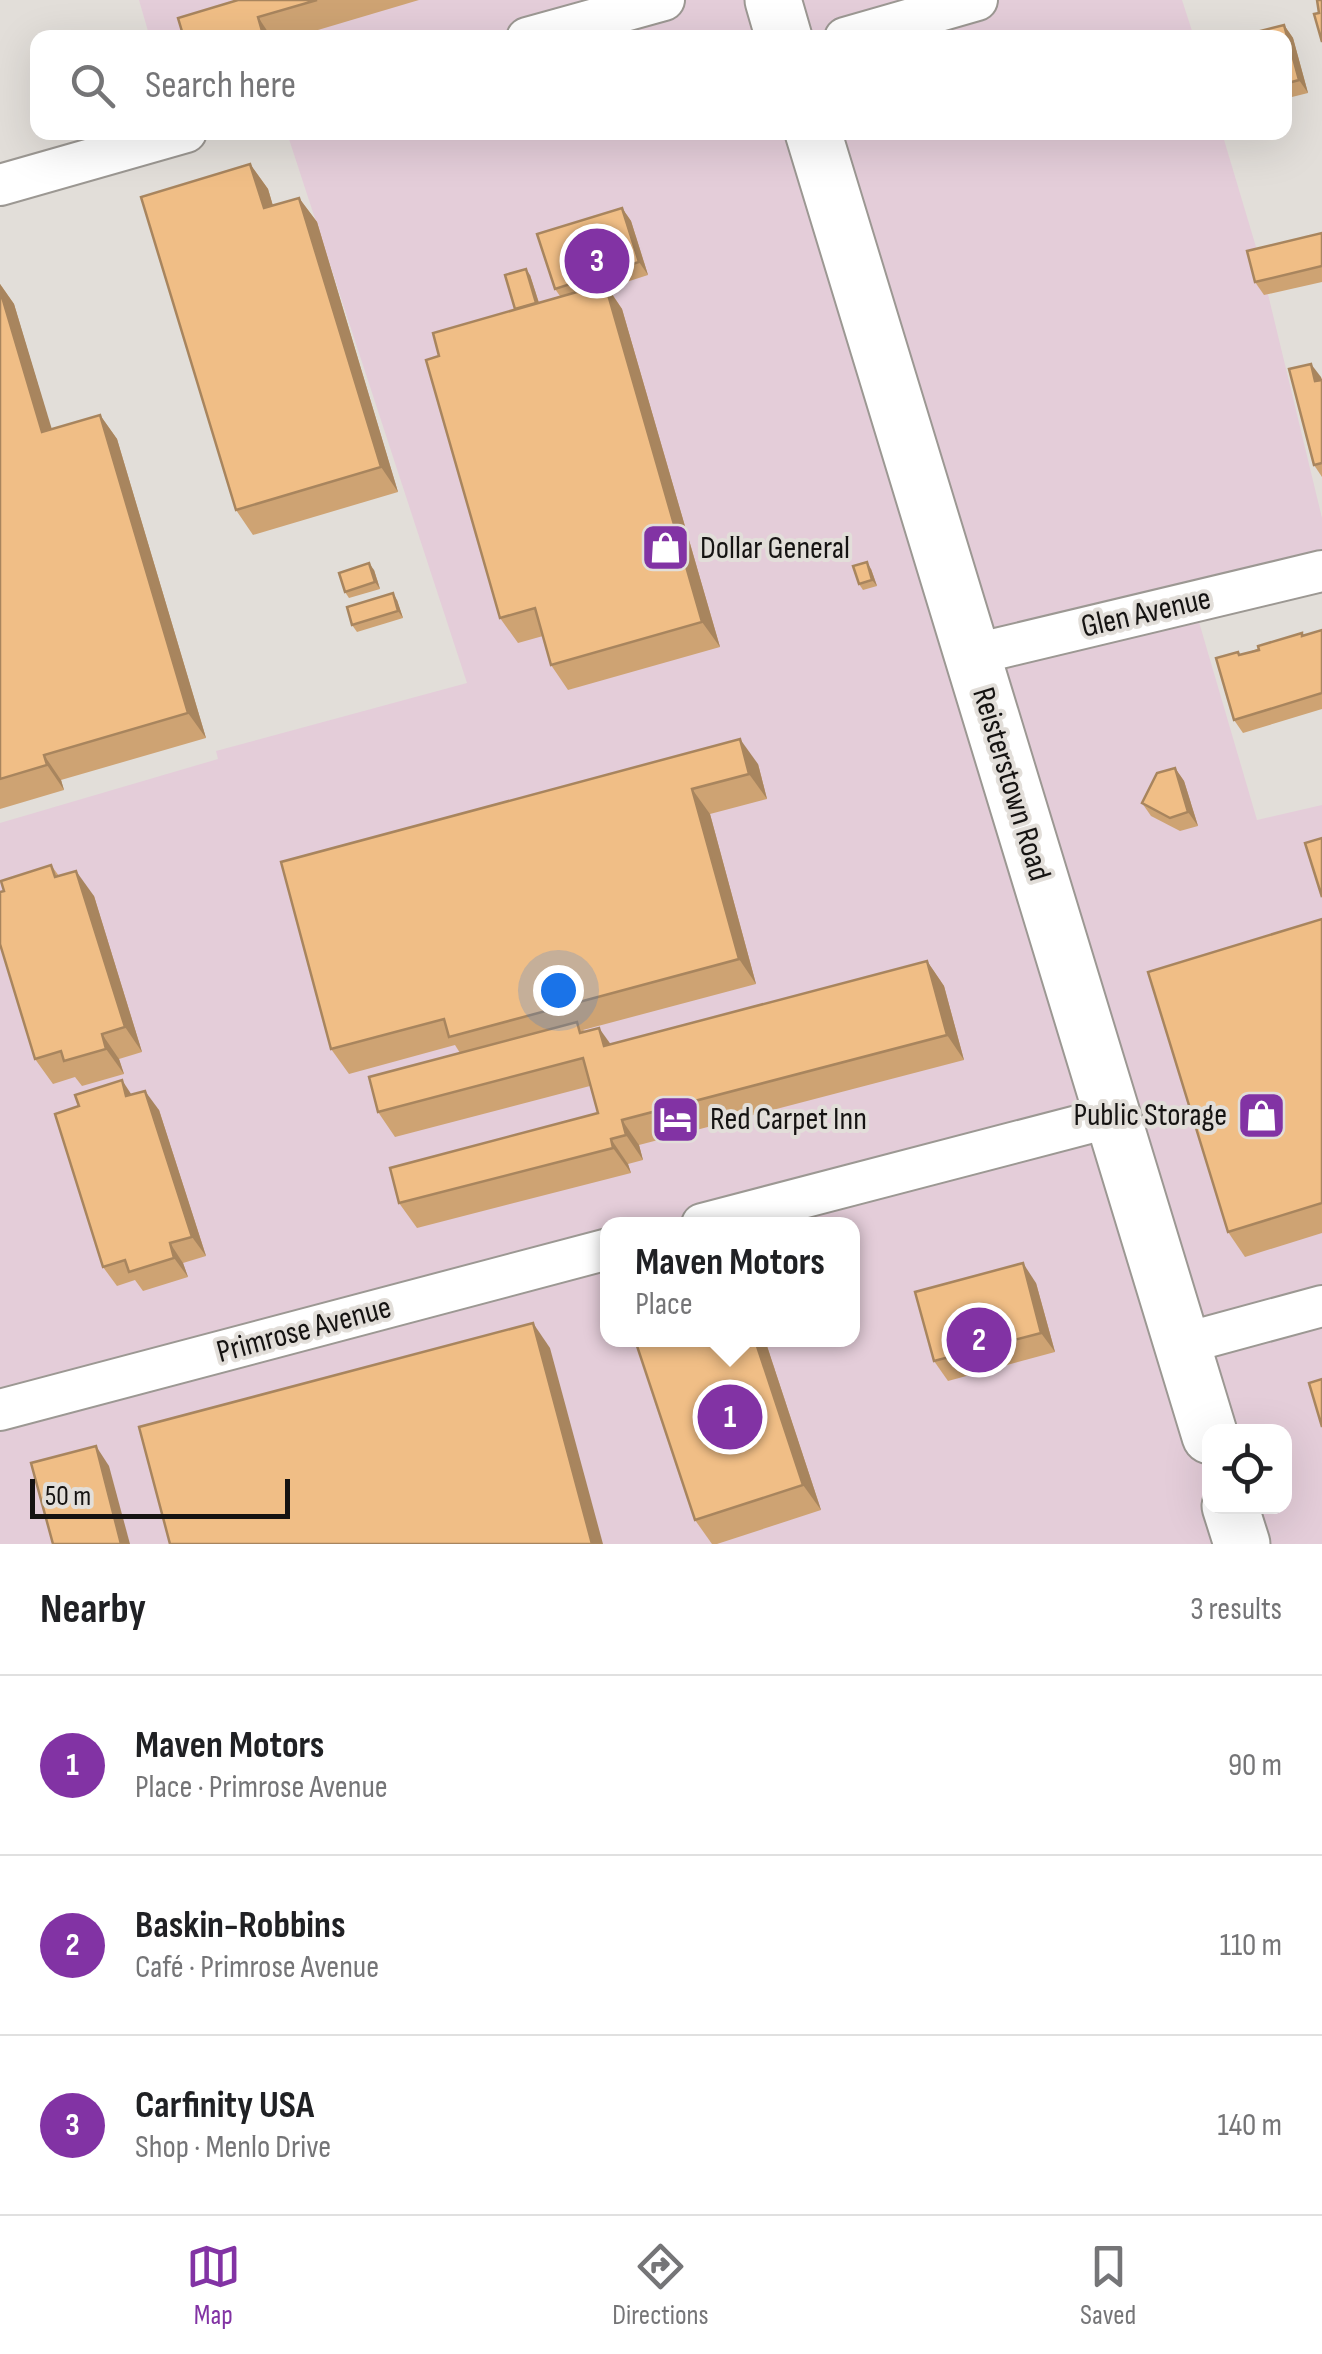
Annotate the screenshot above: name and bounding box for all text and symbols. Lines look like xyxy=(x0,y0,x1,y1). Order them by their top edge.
search box xyxy=(30,30,1292,140)
icon: search xyxy=(65,58,120,113)
text: Search here xyxy=(145,63,296,108)
pin: 3 xyxy=(564,224,630,298)
shop icon: Dollar General xyxy=(639,522,691,574)
place label: Dollar General xyxy=(700,529,850,568)
street label: Glen Avenue xyxy=(1077,579,1215,647)
street label: Reisterstown Road xyxy=(963,683,1059,885)
your location xyxy=(533,965,584,1016)
shop icon: Public Storage xyxy=(1236,1089,1288,1141)
hotel icon: Red Carpet Inn xyxy=(649,1093,701,1145)
place label: Public Storage xyxy=(1073,1096,1227,1135)
place label: Red Carpet Inn xyxy=(710,1100,867,1139)
popup xyxy=(600,1217,860,1347)
text: Maven Motors xyxy=(635,1240,825,1285)
text: Place xyxy=(635,1285,693,1324)
street label: Primrose Avenue xyxy=(213,1288,395,1372)
pin: 2 xyxy=(946,1302,1012,1378)
pin: 1 xyxy=(698,1380,762,1454)
map controls xyxy=(1202,1424,1292,1514)
button: locate xyxy=(1202,1424,1292,1514)
scale bar xyxy=(30,1474,290,1518)
text: 50 m xyxy=(45,1480,91,1513)
text: Nearby xyxy=(40,1584,146,1635)
text: 3 results xyxy=(1190,1590,1282,1629)
text: Maven Motors xyxy=(135,1723,324,1768)
text: 1 xyxy=(66,1746,79,1785)
text: 90 m xyxy=(1228,1746,1282,1785)
text: Place · Primrose Avenue xyxy=(135,1768,388,1807)
text: Baskin-Robbins xyxy=(135,1903,346,1948)
text: 2 xyxy=(65,1926,80,1965)
text: 110 m xyxy=(1220,1926,1282,1965)
text: Café · Primrose Avenue xyxy=(135,1948,379,1987)
text: Carfinity USA xyxy=(135,2083,314,2128)
text: 3 xyxy=(65,2106,80,2145)
text: 140 m xyxy=(1218,2106,1282,2145)
text: Shop · Menlo Drive xyxy=(135,2128,331,2167)
tab: Map xyxy=(186,2239,241,2332)
tab: Directions xyxy=(612,2239,709,2332)
tab: Saved xyxy=(1080,2239,1136,2332)

